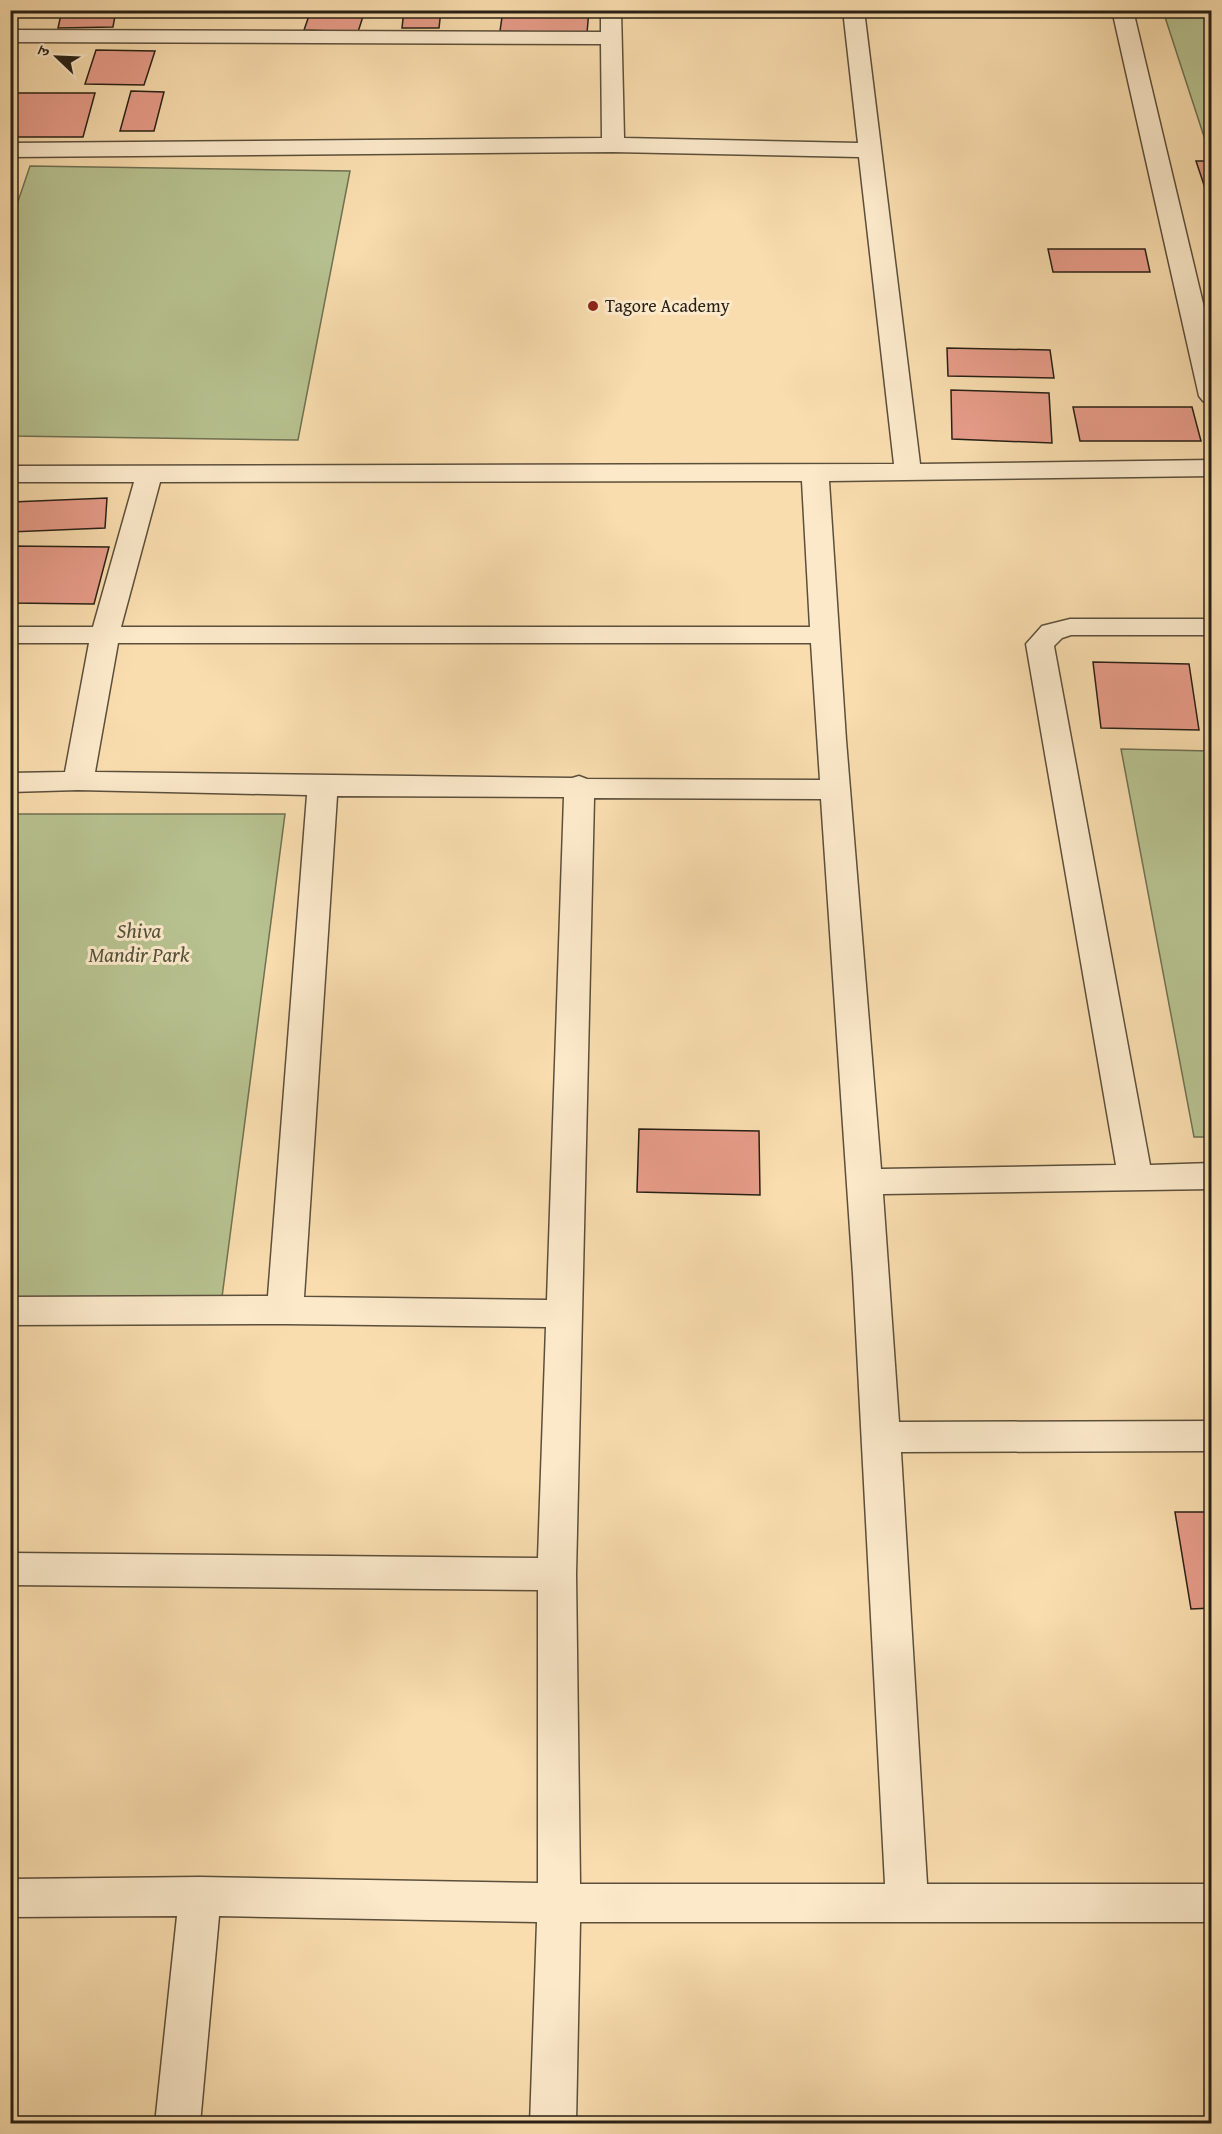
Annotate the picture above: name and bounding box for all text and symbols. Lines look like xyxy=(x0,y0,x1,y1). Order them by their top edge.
north arrow xyxy=(27,27,87,87)
text: उ xyxy=(30,41,57,61)
place label: Tagore Academy xyxy=(605,292,730,319)
marker: Tagore Academy xyxy=(586,299,600,313)
park label: Shiva Mandir Park xyxy=(89,915,190,970)

